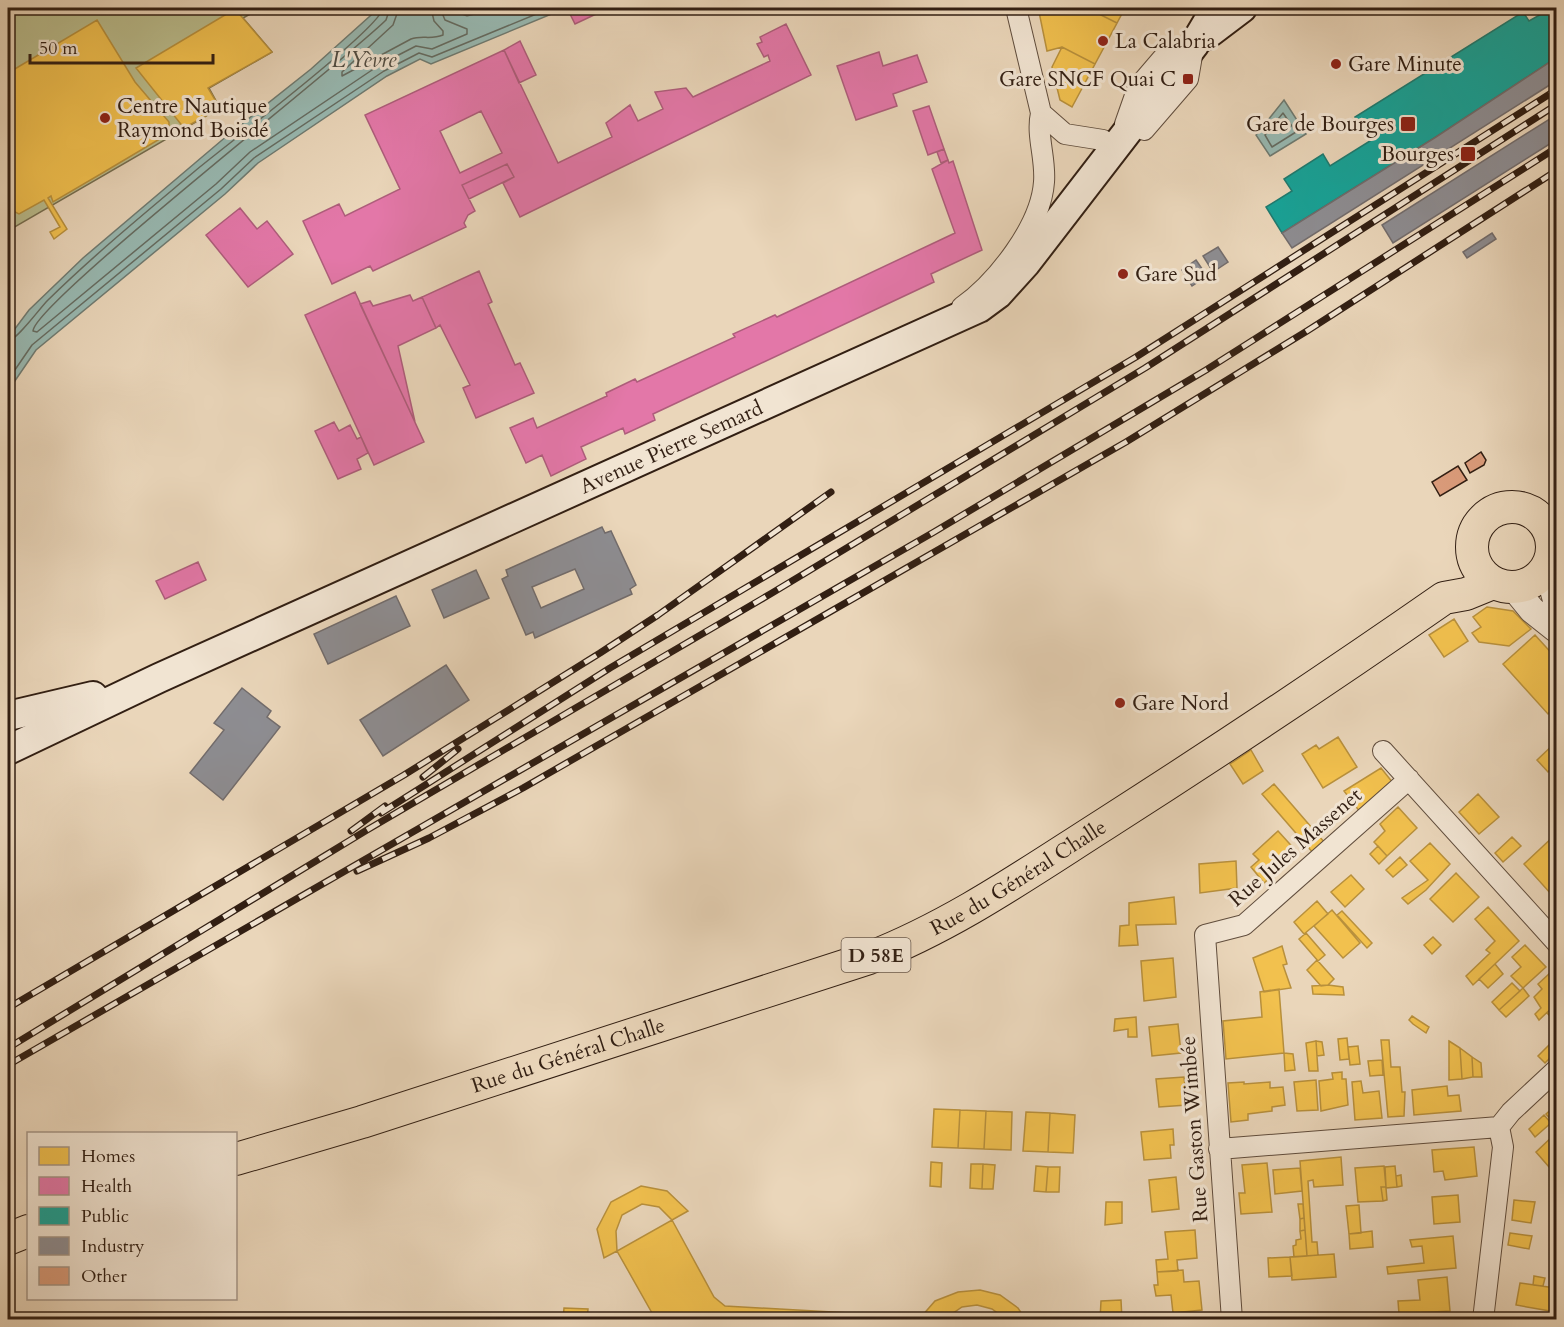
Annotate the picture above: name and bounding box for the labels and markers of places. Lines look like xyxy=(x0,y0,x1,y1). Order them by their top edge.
place label: La Calabria xyxy=(1115,27,1216,56)
marker: La Calabria xyxy=(1096,34,1110,48)
place label: Gare Minute xyxy=(1348,50,1462,79)
marker: Gare Minute xyxy=(1329,57,1343,71)
place label: Gare SNCF Quai C xyxy=(999,65,1176,94)
marker: Gare SNCF Quai C xyxy=(1181,72,1195,86)
place label: Centre Nautique Raymond Boisdé xyxy=(117,92,269,145)
place label: Gare de Bourges xyxy=(1246,110,1394,139)
marker: Centre Nautique Raymond Boisdé xyxy=(98,111,112,125)
marker: Gare de Bourges xyxy=(1399,115,1417,133)
place label: Bourges xyxy=(1381,140,1454,169)
marker: Bourges xyxy=(1459,145,1477,163)
place label: Gare Sud xyxy=(1135,260,1217,289)
marker: Gare Sud xyxy=(1116,267,1130,281)
place label: Gare Nord xyxy=(1132,689,1229,718)
marker: Gare Nord xyxy=(1113,696,1127,710)

